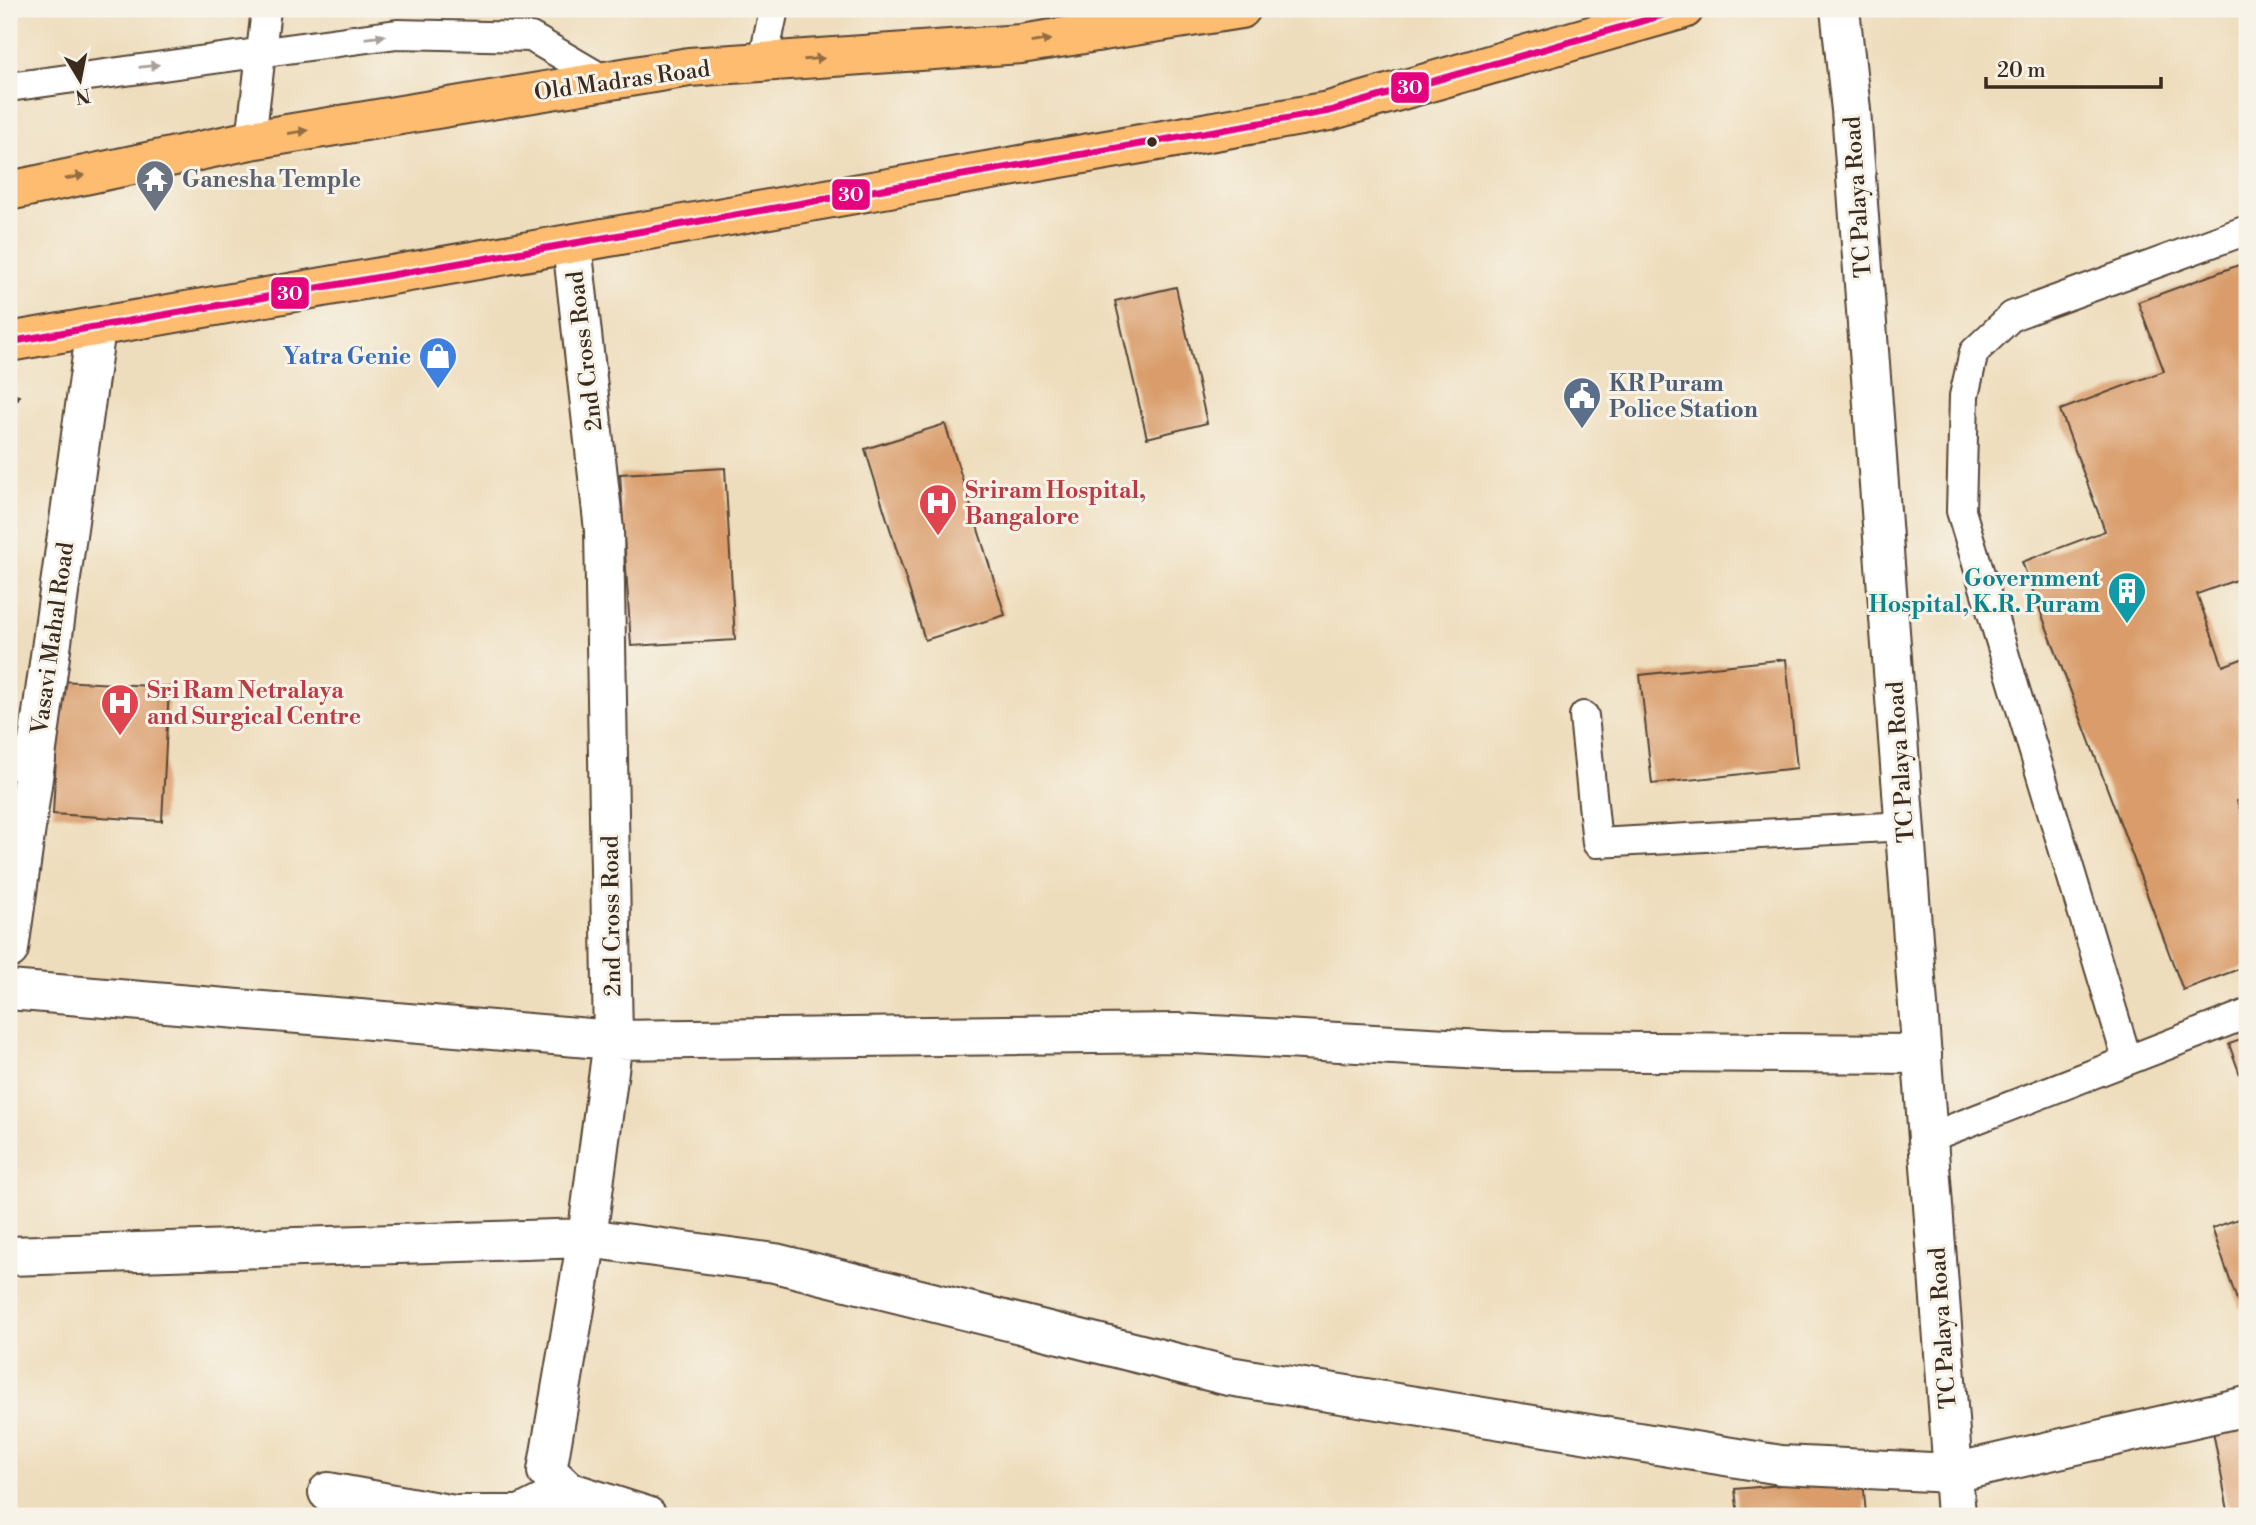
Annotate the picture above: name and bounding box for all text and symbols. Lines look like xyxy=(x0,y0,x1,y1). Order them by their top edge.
one-way arrow xyxy=(364,32,386,43)
one-way arrow xyxy=(1030,35,1052,46)
north arrow xyxy=(46,46,116,116)
scale bar xyxy=(1986,46,2162,90)
one-way arrow xyxy=(804,53,826,64)
street label: Old Madras Road xyxy=(532,55,712,107)
text: 20 m xyxy=(1997,58,2046,84)
one-way arrow xyxy=(138,60,160,71)
line badge: 30 xyxy=(1390,71,1430,104)
text: 30 xyxy=(1397,76,1423,100)
text: N xyxy=(73,83,92,109)
street label: TC Palaya Road xyxy=(1838,115,1878,279)
one-way arrow xyxy=(287,126,309,137)
unlabelled marker xyxy=(1145,135,1159,149)
temple icon: Ganesha Temple xyxy=(134,158,176,213)
place label: Ganesha Temple xyxy=(182,166,361,194)
one-way arrow xyxy=(65,172,87,183)
line badge: 30 xyxy=(831,178,871,211)
text: 30 xyxy=(838,183,864,207)
street label: 2nd Cross Road xyxy=(561,269,609,433)
line badge: 30 xyxy=(270,276,310,310)
text: 30 xyxy=(277,282,303,306)
shop icon: Yatra Genie xyxy=(417,335,459,390)
place label: Yatra Genie xyxy=(283,343,411,371)
place label: KR Puram Police Station xyxy=(1609,370,1758,424)
public building icon: KR Puram Police Station xyxy=(1561,375,1603,430)
place label: Sriram Hospital, Bangalore xyxy=(965,477,1146,531)
hospital icon: Sriram Hospital, Bangalore xyxy=(917,482,959,537)
street label: Vasavi Mahal Road xyxy=(26,540,80,737)
place label: Government Hospital, K.R. Puram xyxy=(1869,565,2101,619)
building icon: Government Hospital, K.R. Puram xyxy=(2106,570,2148,625)
place label: Sri Ram Netralaya and Surgical Centre xyxy=(147,677,361,731)
street label: TC Palaya Road xyxy=(1881,680,1921,844)
hospital icon: Sri Ram Netralaya and Surgical Centre xyxy=(99,682,141,737)
street label: 2nd Cross Road xyxy=(597,835,627,997)
street label: TC Palaya Road xyxy=(1923,1246,1963,1410)

